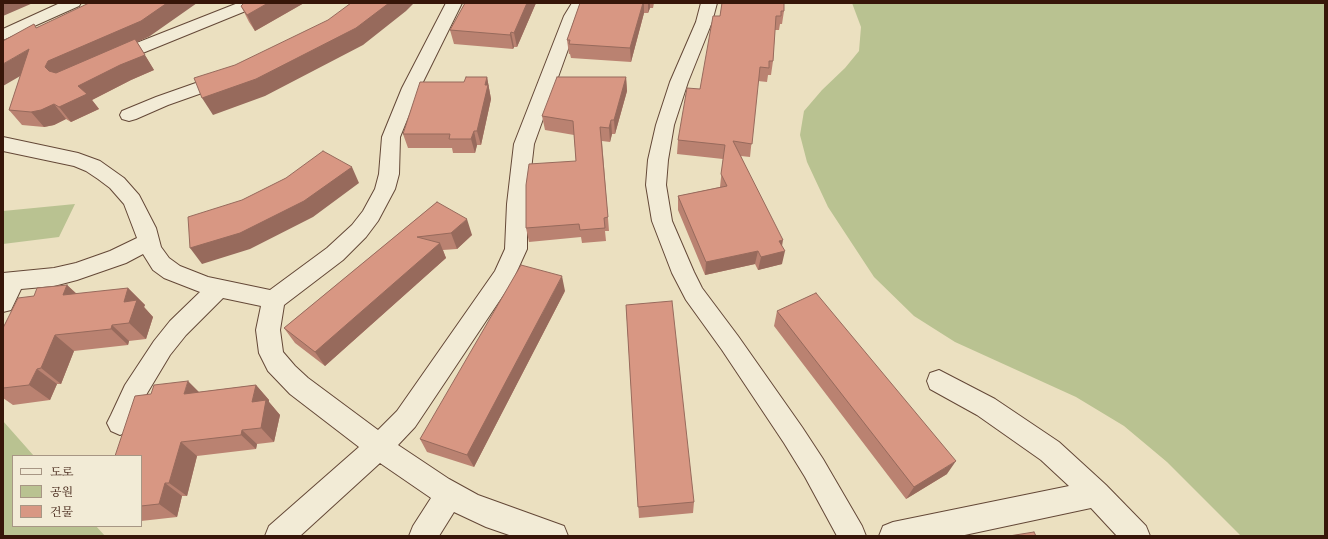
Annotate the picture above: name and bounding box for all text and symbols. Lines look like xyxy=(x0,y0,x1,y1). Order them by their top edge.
legend xyxy=(12,455,142,527)
text: 도로 xyxy=(50,467,73,479)
text: 공원 xyxy=(50,487,73,499)
text: 건물 xyxy=(50,507,73,519)

